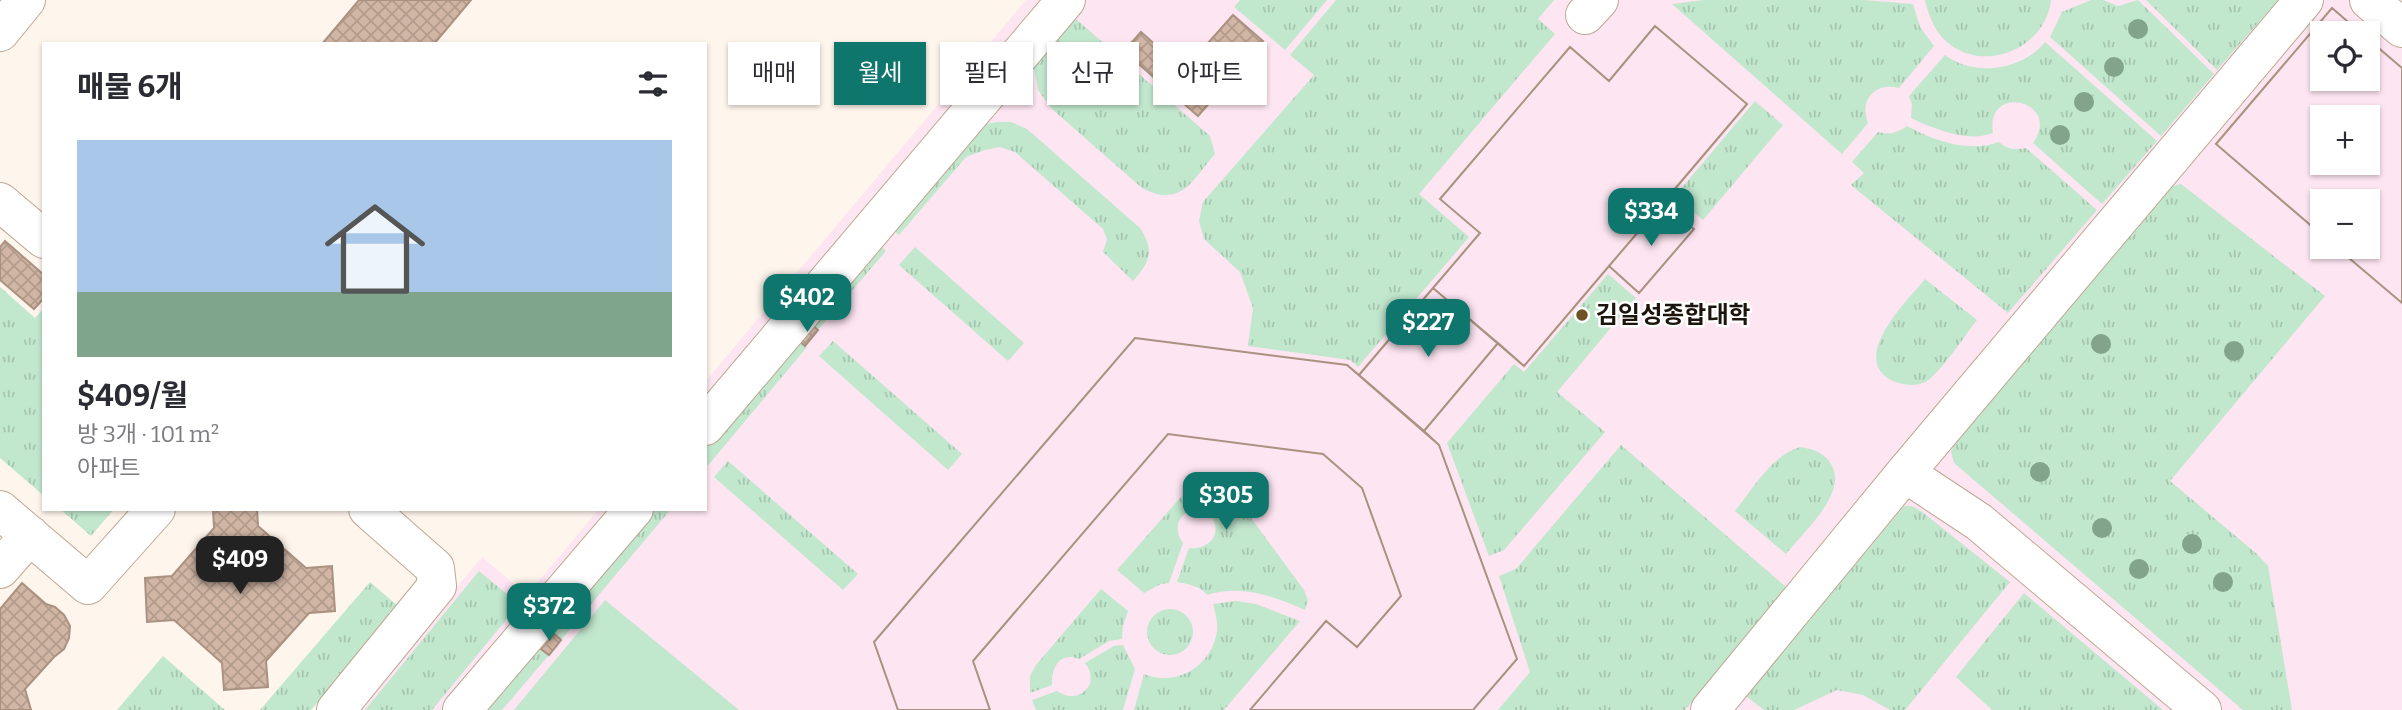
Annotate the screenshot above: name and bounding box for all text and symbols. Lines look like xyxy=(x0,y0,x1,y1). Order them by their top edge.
map controls xyxy=(2310,21,2380,259)
button: locate xyxy=(2310,21,2380,91)
chip: 매매 xyxy=(728,42,820,105)
chip: 월세 xyxy=(834,42,926,105)
chip: 필터 xyxy=(940,42,1033,105)
chip: 신규 xyxy=(1047,42,1139,105)
chip: 아파트 xyxy=(1153,42,1267,105)
icon: filters xyxy=(634,65,672,103)
text: 매물 6개 xyxy=(77,69,183,105)
button: + xyxy=(2310,105,2380,175)
icon: home xyxy=(312,186,438,312)
pin: $334 xyxy=(1610,188,1692,248)
button: − xyxy=(2310,189,2380,259)
text: $334 xyxy=(1624,197,1678,225)
pin: $402 xyxy=(766,274,848,334)
text: $402 xyxy=(779,283,835,311)
pin: $227 xyxy=(1387,300,1469,359)
place label: 김일성종합대학 xyxy=(1596,301,1751,329)
marker: 김일성종합대학 xyxy=(1574,307,1590,323)
text: $227 xyxy=(1402,308,1454,336)
text: $409/월 xyxy=(77,378,188,414)
text: 방 3개 · 101 m² xyxy=(77,420,219,448)
text: 아파트 xyxy=(77,454,140,482)
pin: $305 xyxy=(1185,472,1267,532)
text: $305 xyxy=(1199,481,1253,509)
pin: $409 xyxy=(199,536,281,596)
text: $409 xyxy=(212,545,268,573)
pin: $372 xyxy=(508,584,590,643)
text: $372 xyxy=(523,592,575,620)

